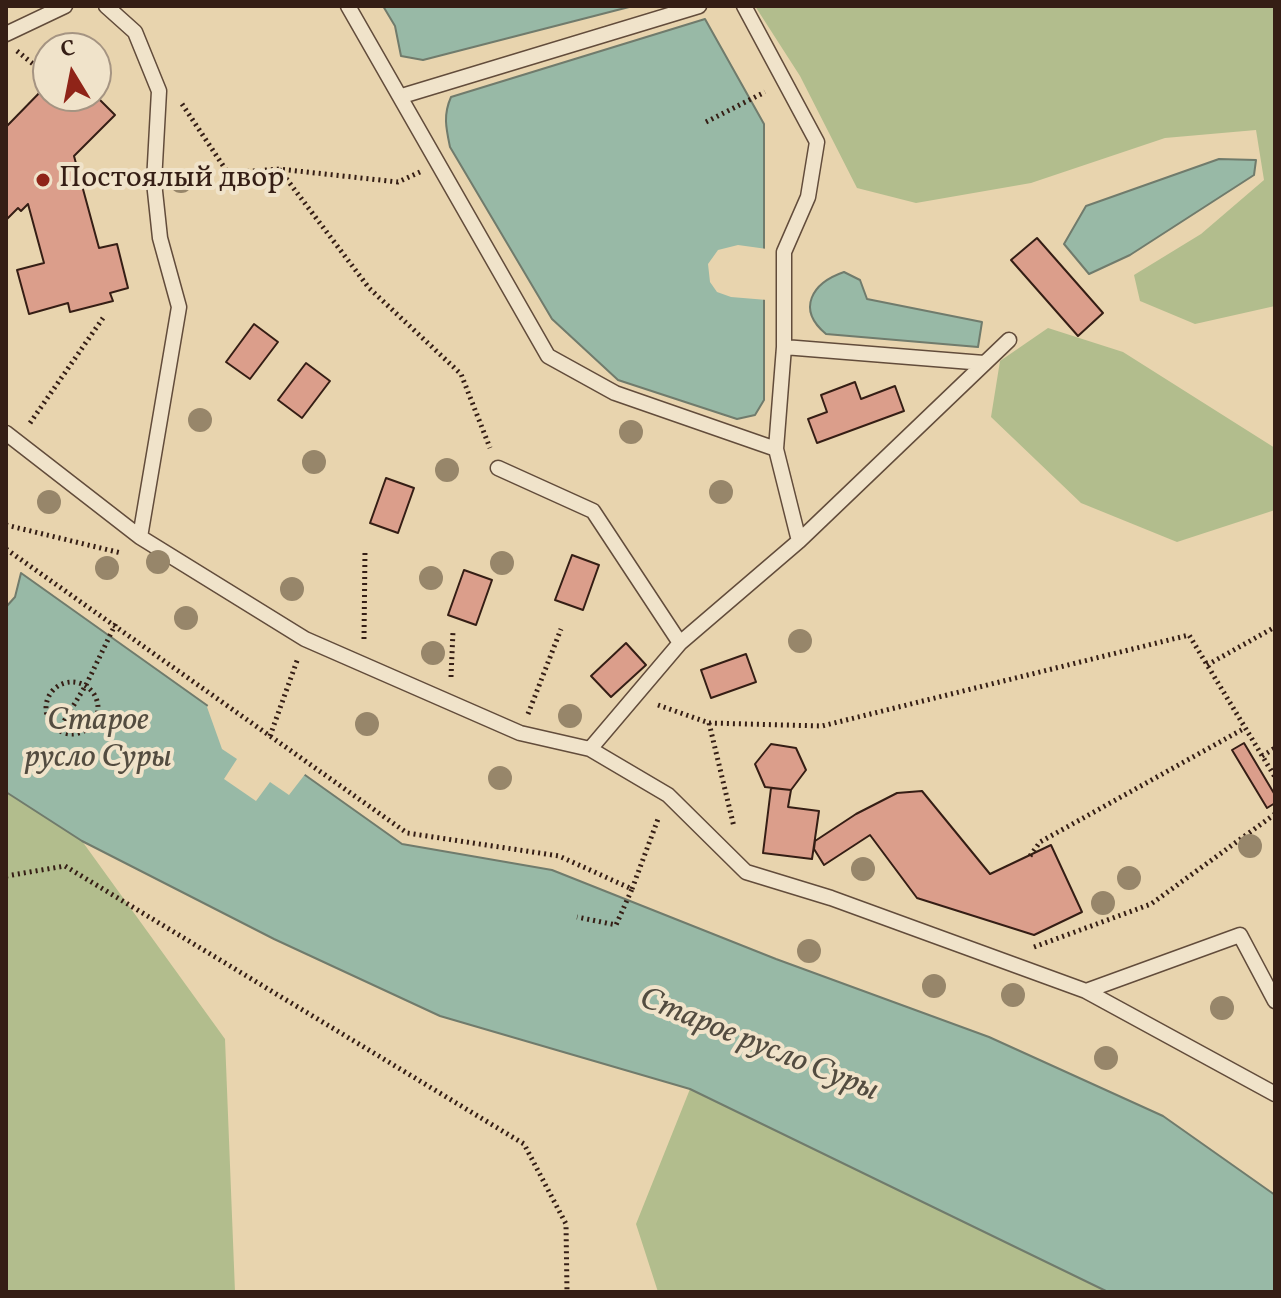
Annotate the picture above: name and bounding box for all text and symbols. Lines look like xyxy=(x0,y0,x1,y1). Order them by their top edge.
north arrow xyxy=(32,32,112,112)
text: С xyxy=(58,33,78,66)
place label: Постоялый двор xyxy=(59,162,284,198)
marker: Постоялый двор xyxy=(34,171,52,189)
water label: Старое русло Суры xyxy=(24,704,172,779)
water label: Старое русло Суры xyxy=(633,982,883,1112)

